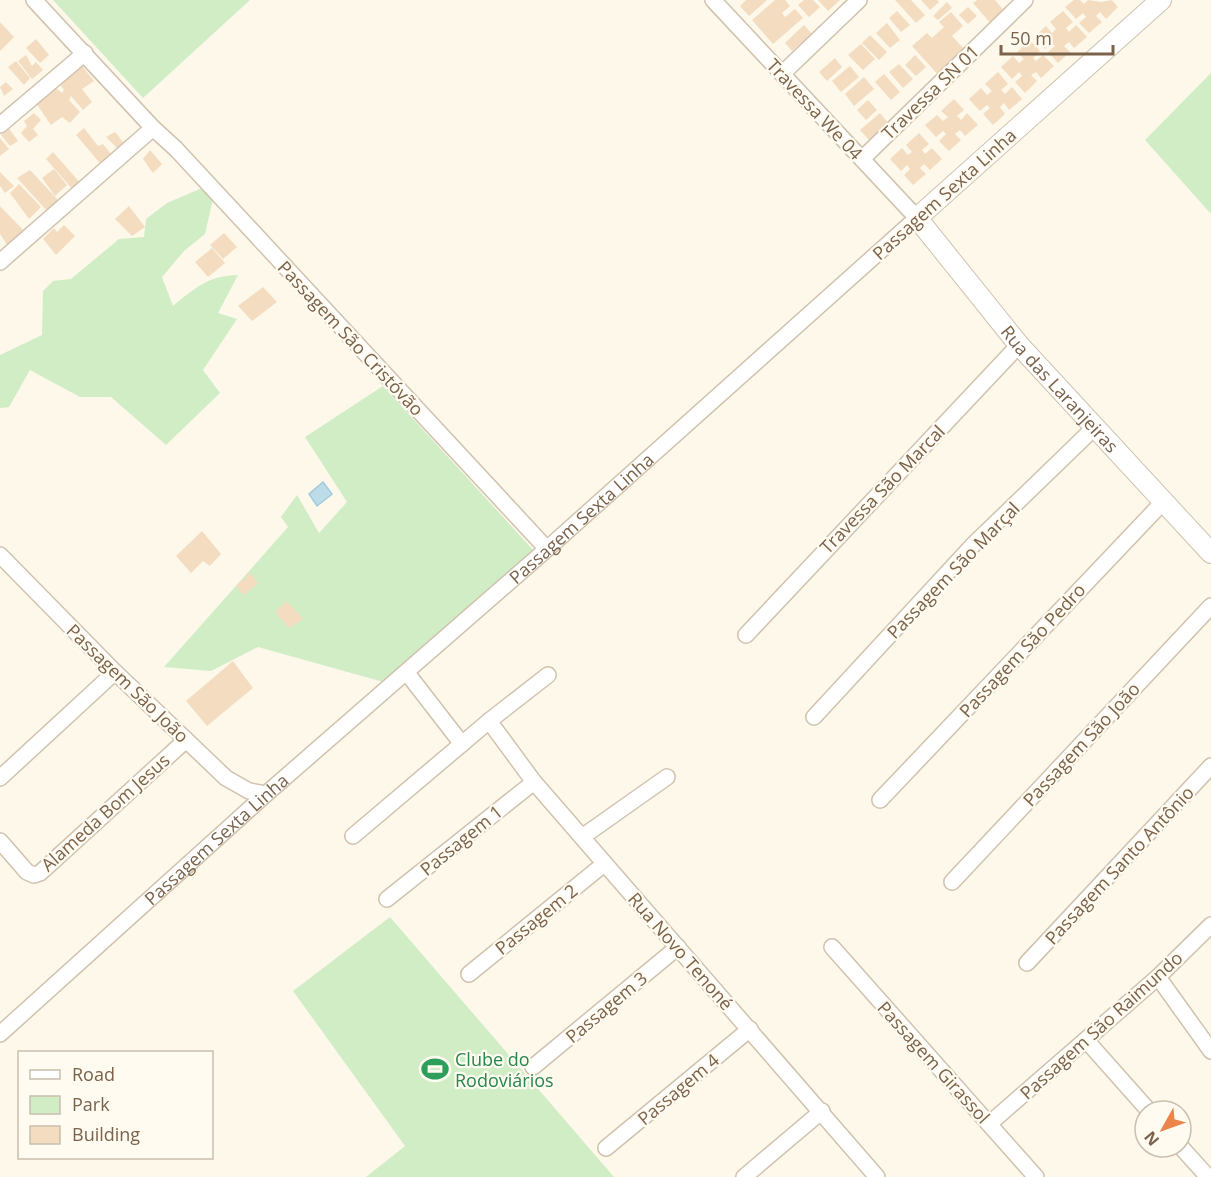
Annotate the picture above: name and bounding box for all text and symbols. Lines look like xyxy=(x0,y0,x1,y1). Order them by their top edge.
scale bar xyxy=(1001,18,1114,56)
text: 50 m xyxy=(1010,26,1052,50)
street label: Travessa SN 01 xyxy=(876,39,984,145)
street label: Travessa We 04 xyxy=(762,53,868,165)
street label: Passagem Sexta Linha xyxy=(867,123,1021,265)
street label: Passagem São Cristóvão xyxy=(273,255,429,421)
street label: Rua das Laranjeiras xyxy=(996,320,1124,457)
street label: Travessa São Marcal xyxy=(814,419,950,559)
street label: Passagem Sexta Linha xyxy=(504,447,658,589)
street label: Passagem São Marçal xyxy=(881,496,1025,644)
street label: Passagem São Pedro xyxy=(954,578,1090,722)
street label: Passagem São João xyxy=(62,618,194,748)
street label: Passagem São João xyxy=(1017,677,1145,811)
street label: Alameda Bom Jesus xyxy=(36,748,174,876)
street label: Passagem Sexta Linha xyxy=(139,768,293,910)
street label: Passagem Santo Antônio xyxy=(1039,781,1199,949)
street label: Passagem 1 xyxy=(415,799,507,881)
street label: Passagem 2 xyxy=(490,878,582,960)
street label: Rua Novo Tenoné xyxy=(623,887,739,1015)
street label: Passagem São Raimundo xyxy=(1015,946,1187,1104)
street label: Passagem 3 xyxy=(560,966,652,1048)
street label: Passagem Girassol xyxy=(873,996,995,1128)
place label: Clube do Rodoviários xyxy=(455,1047,554,1092)
street label: Passagem 4 xyxy=(632,1048,724,1130)
legend xyxy=(18,1051,213,1159)
sports icon: Clube do Rodoviários xyxy=(420,1054,450,1084)
text: Road xyxy=(72,1062,115,1086)
text: Park xyxy=(72,1092,110,1116)
north arrow xyxy=(1133,1099,1193,1159)
text: Building xyxy=(72,1122,140,1146)
text: N xyxy=(1139,1127,1164,1151)

